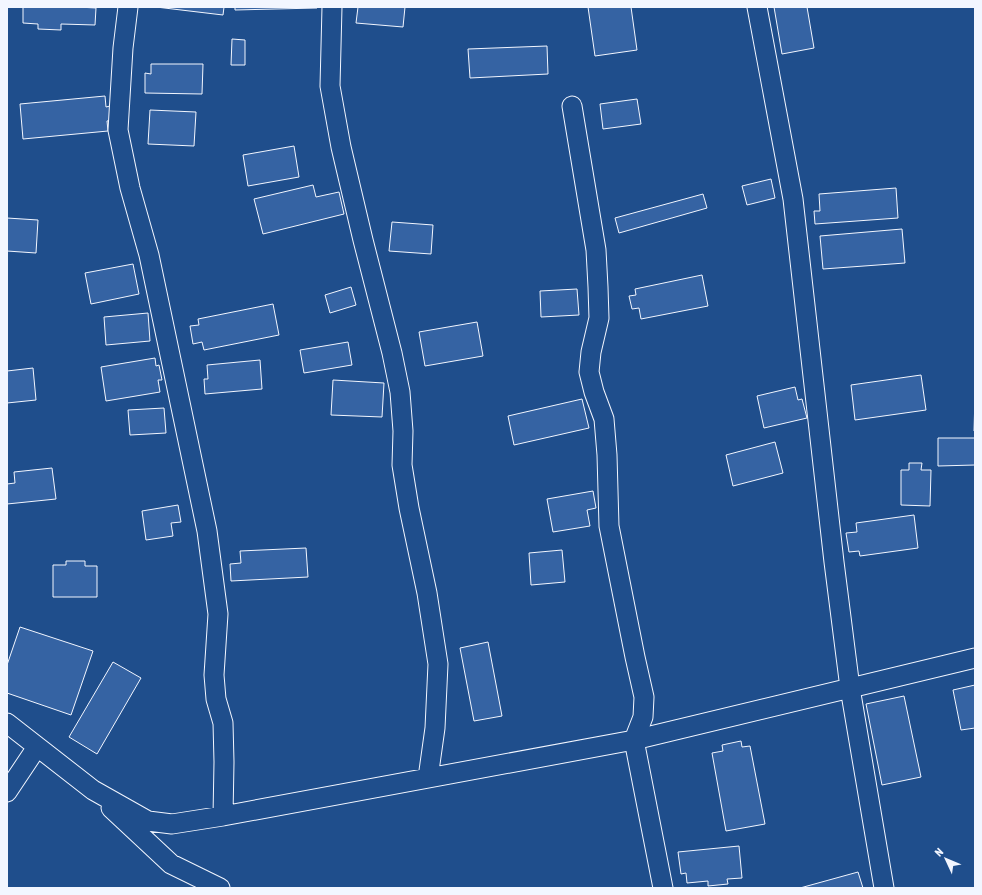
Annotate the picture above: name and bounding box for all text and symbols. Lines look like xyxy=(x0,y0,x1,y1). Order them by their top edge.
north arrow xyxy=(926,839,966,879)
text: N xyxy=(932,846,945,859)

